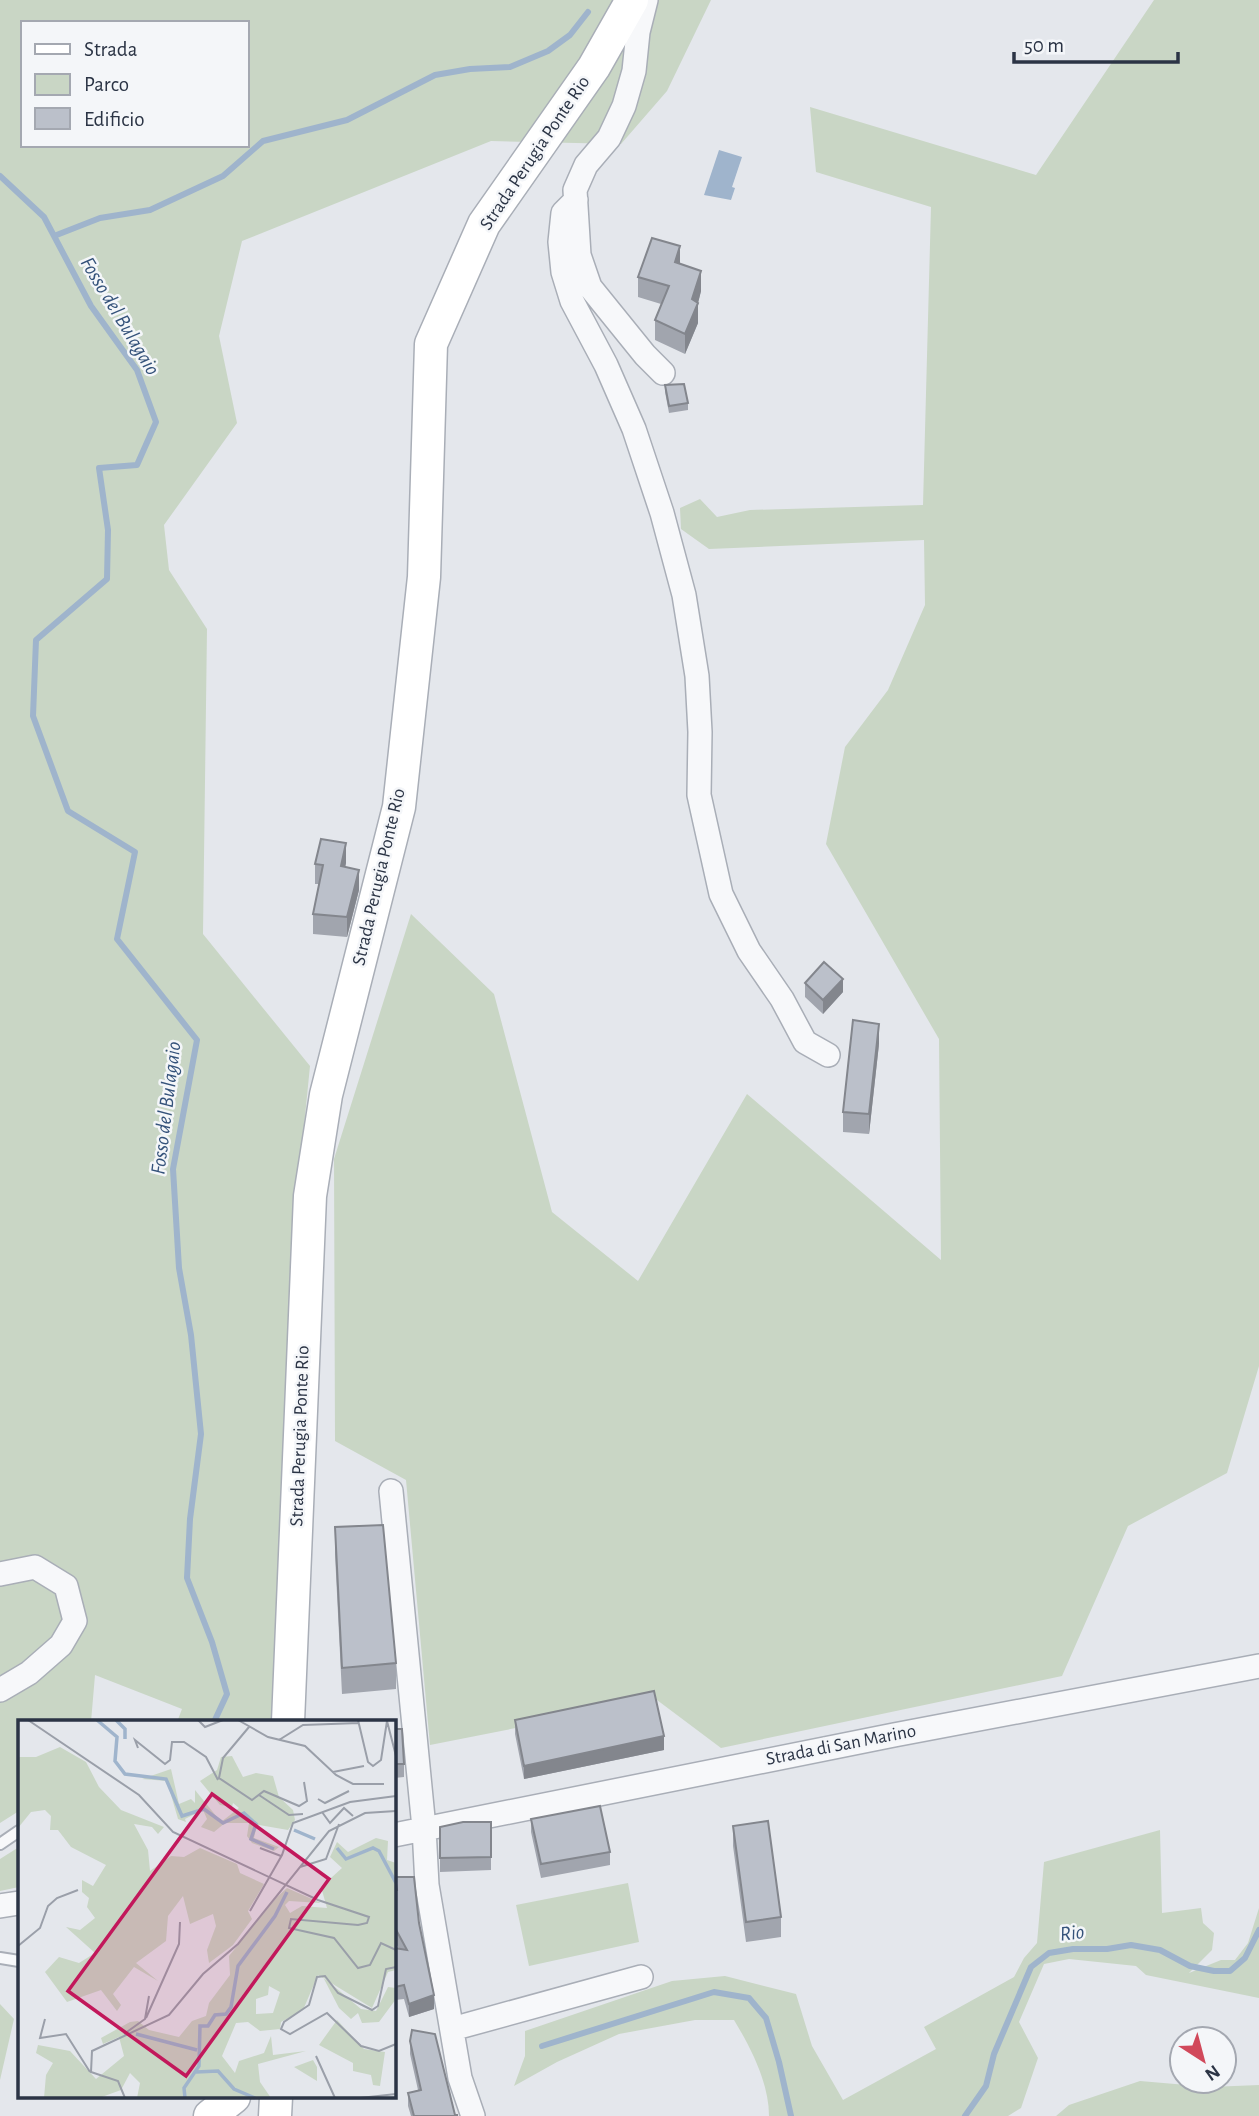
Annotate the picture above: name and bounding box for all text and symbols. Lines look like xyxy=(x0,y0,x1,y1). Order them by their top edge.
legend xyxy=(21,21,248,147)
scale bar xyxy=(1014,21,1178,65)
text: 50 m xyxy=(1024,35,1064,56)
text: Strada xyxy=(84,39,138,60)
street label: Strada Perugia Ponte Rio xyxy=(476,73,594,233)
text: Parco xyxy=(84,74,129,95)
text: Edificio xyxy=(84,109,145,130)
water label: Fosso del Bulagaio xyxy=(77,253,163,379)
street label: Strada Perugia Ponte Rio xyxy=(349,787,409,967)
water label: Fosso del Bulagaio xyxy=(147,1040,185,1176)
street label: Strada Perugia Ponte Rio xyxy=(287,1345,313,1527)
inset map xyxy=(18,1720,396,2098)
street label: Strada di San Marino xyxy=(764,1721,918,1769)
water label: Rio xyxy=(1059,1921,1085,1945)
north arrow xyxy=(1168,2025,1238,2095)
text: N xyxy=(1201,2061,1223,2084)

